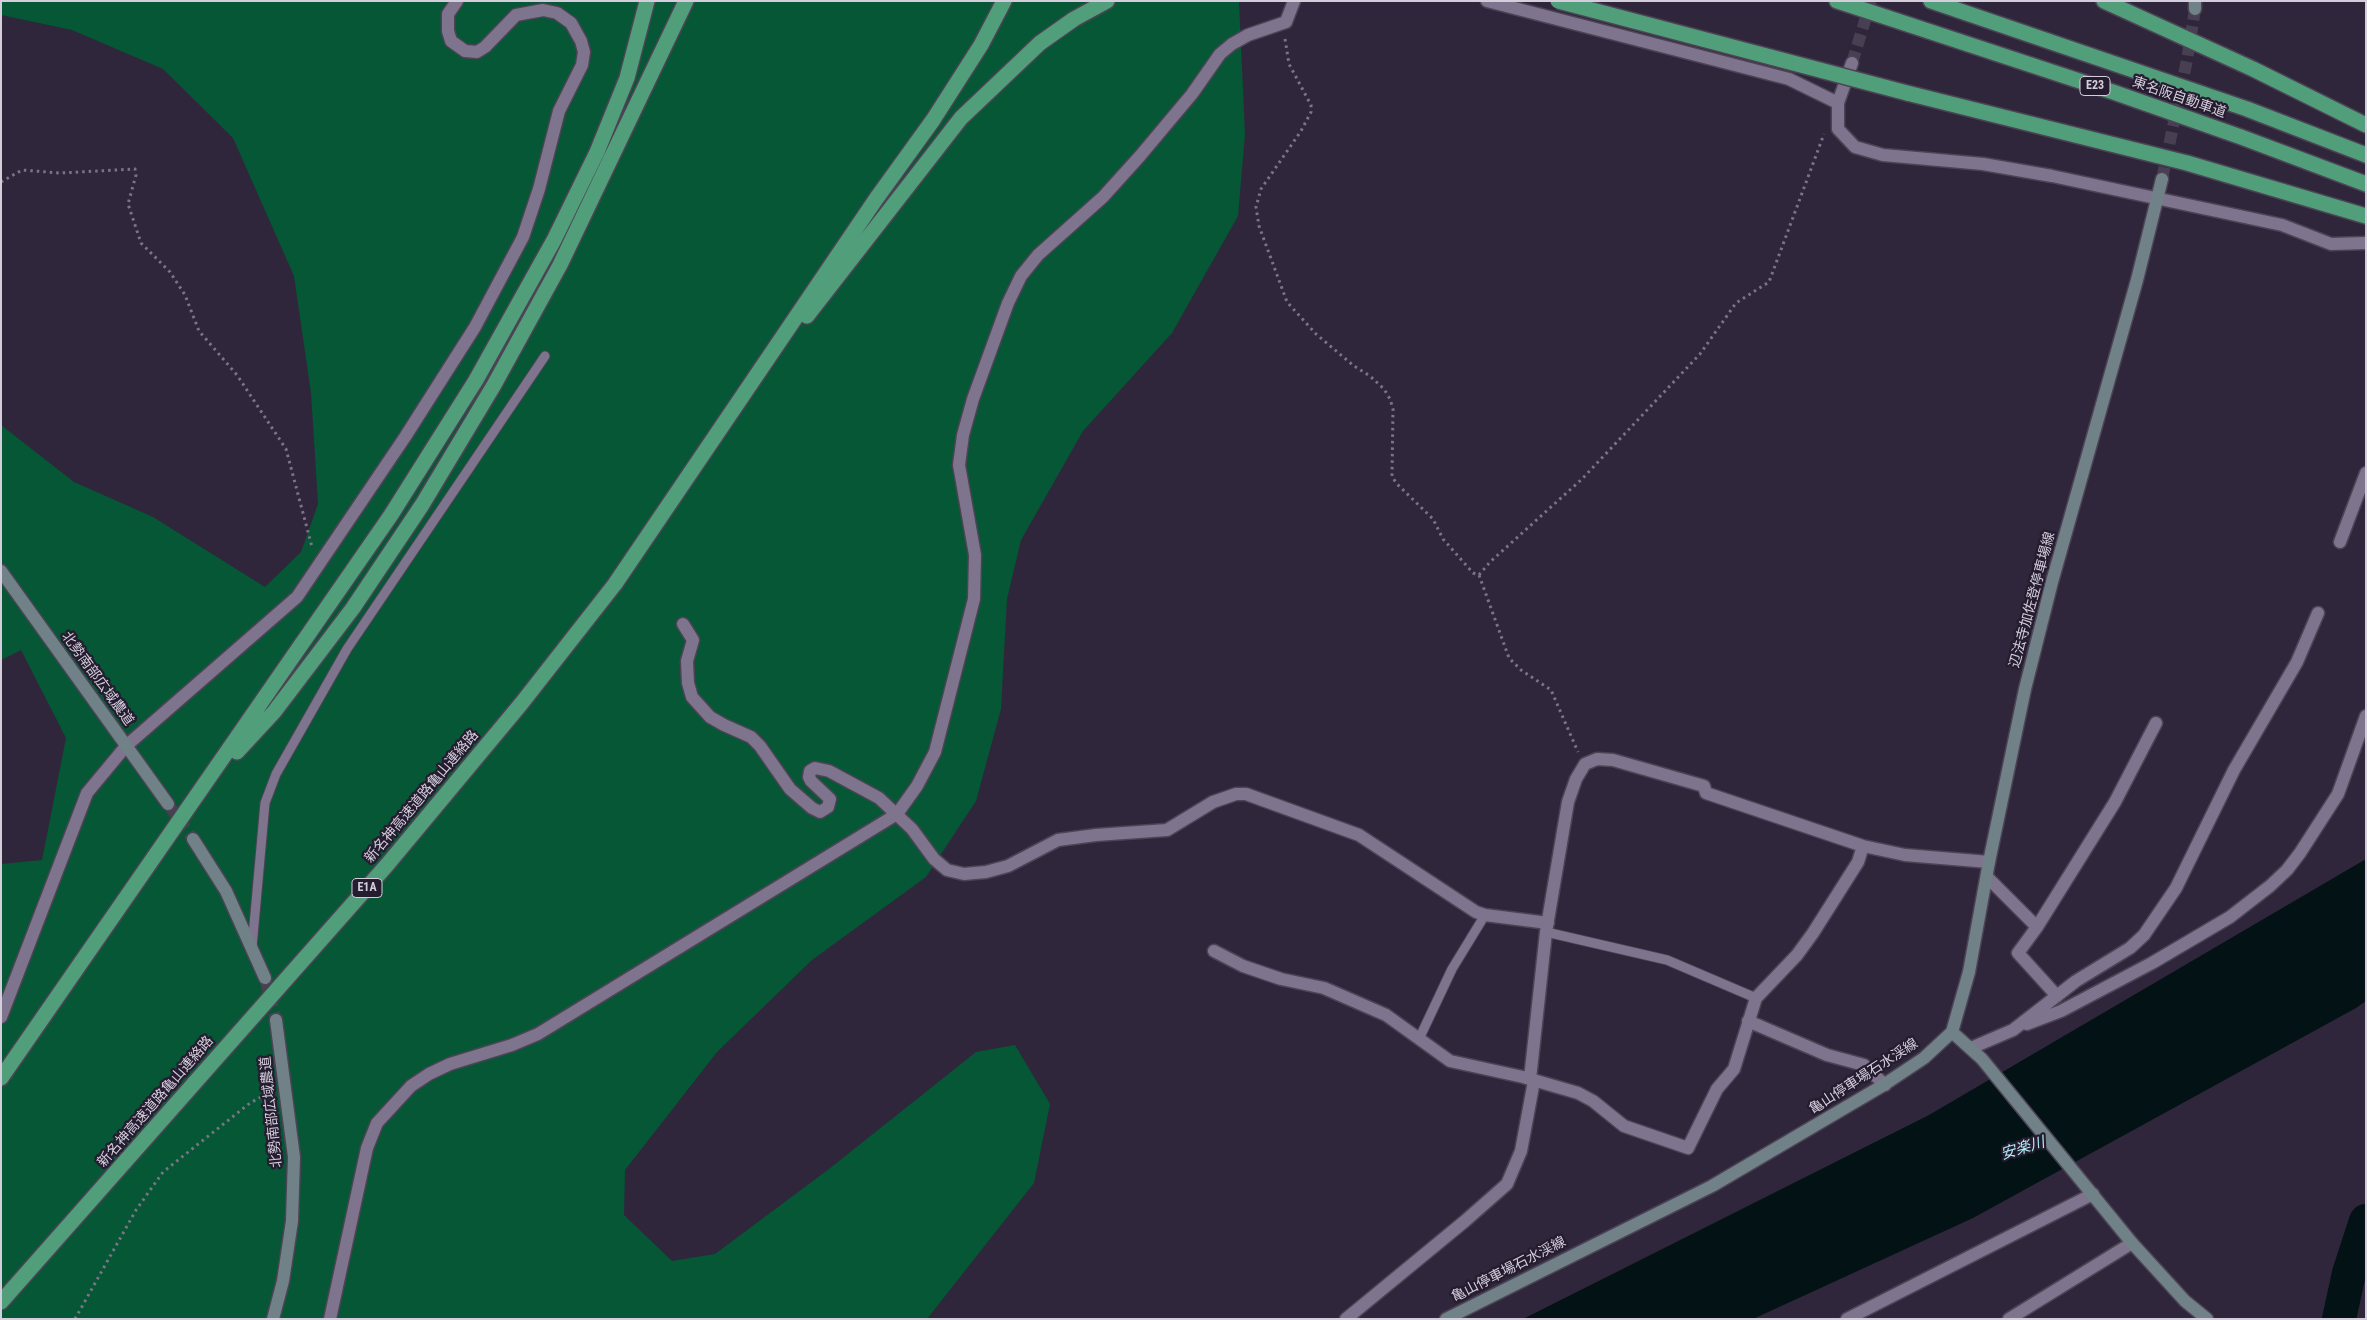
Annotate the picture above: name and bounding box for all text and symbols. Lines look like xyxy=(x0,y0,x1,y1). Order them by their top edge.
street label: 東名阪自動車道 xyxy=(2130,74,2228,122)
road number: E23 xyxy=(2080,76,2110,95)
street label: 辺法寺加佐登停車場線 xyxy=(2007,530,2059,670)
street label: 北勢南部広域農道 xyxy=(57,629,137,729)
street label: 新名神高速道路亀山連絡路 xyxy=(362,727,482,867)
road number: E1A xyxy=(352,878,382,898)
street label: 新名神高速道路亀山連絡路 xyxy=(95,1033,217,1171)
street label: 亀山停車場石水渓線 xyxy=(1807,1036,1921,1118)
street label: 北勢南部広域農道 xyxy=(258,1055,286,1169)
water label: 安楽川 xyxy=(1999,1134,2047,1164)
street label: 亀山停車場石水渓線 xyxy=(1449,1234,1569,1306)

